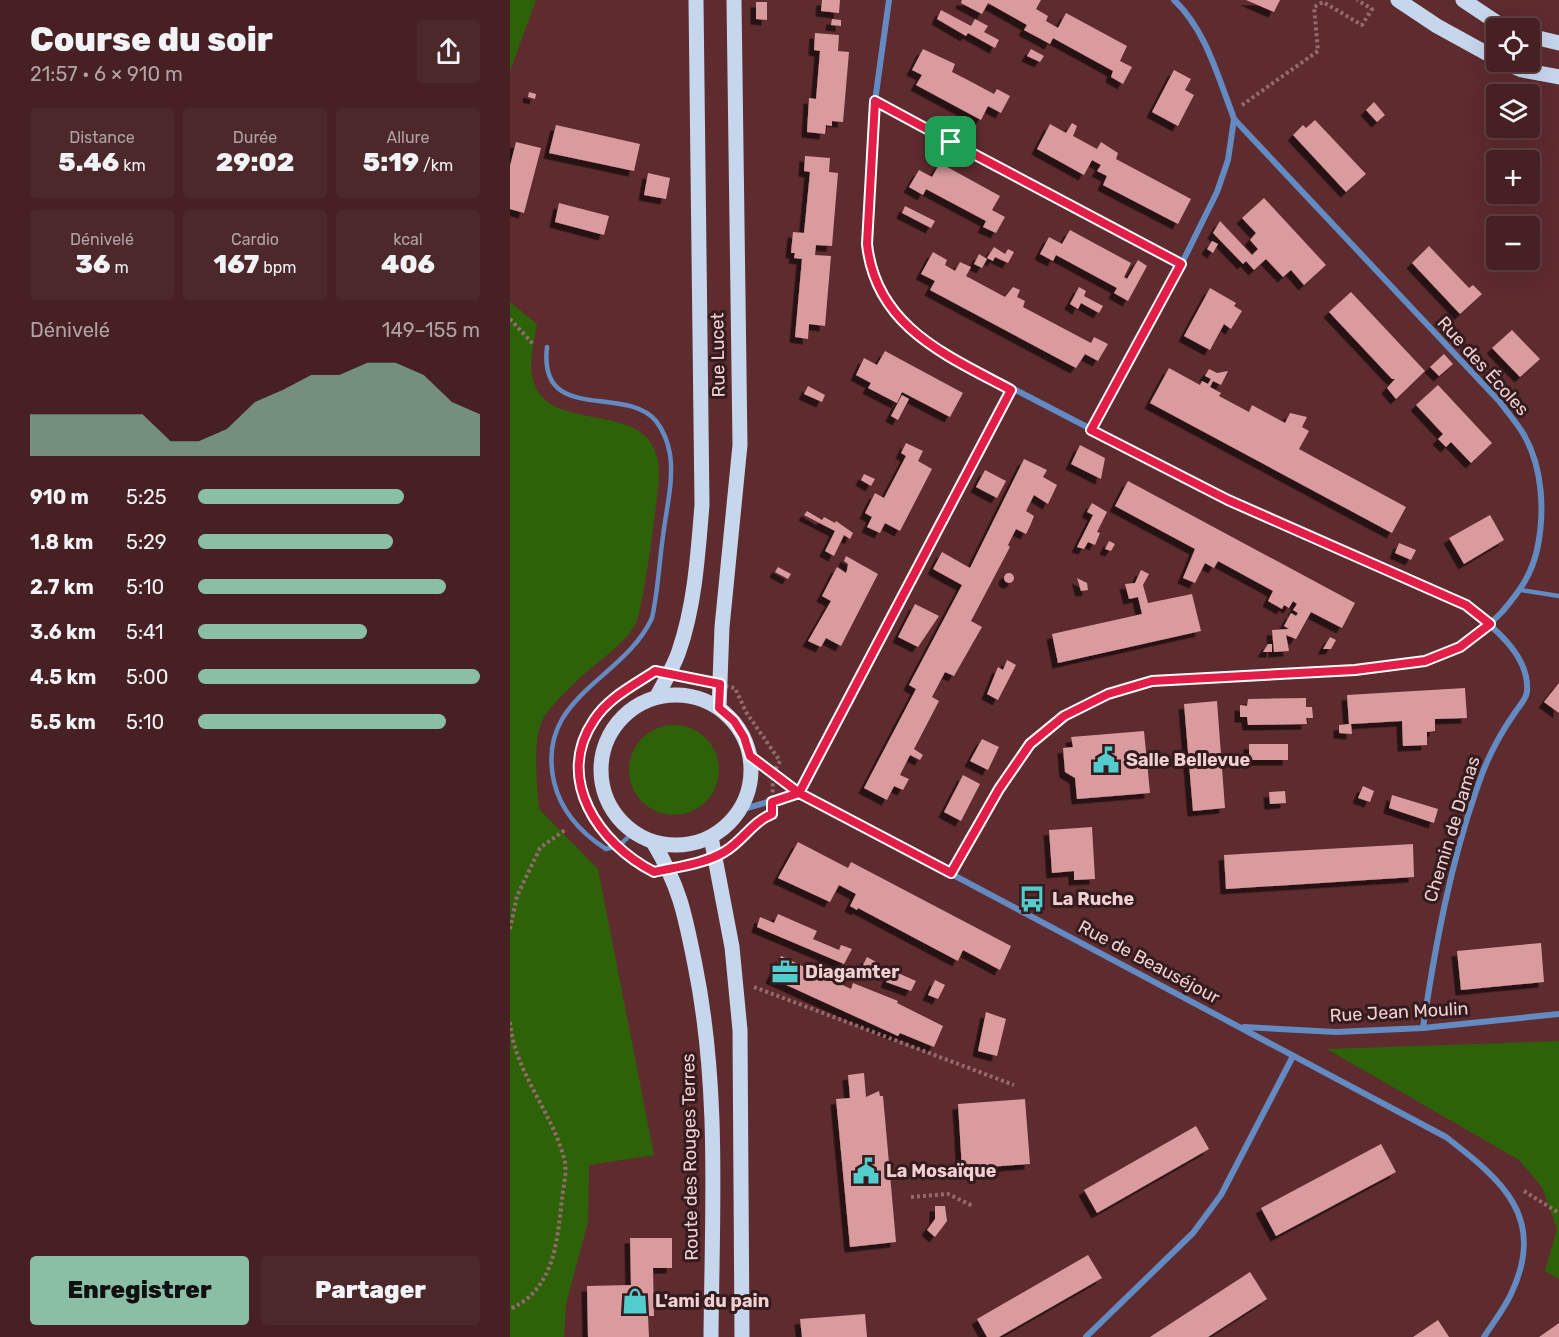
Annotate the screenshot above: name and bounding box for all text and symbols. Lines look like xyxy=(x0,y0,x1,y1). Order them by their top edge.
map controls xyxy=(1486,18,1540,270)
button: locate xyxy=(1486,18,1540,72)
text: Course du soir xyxy=(30,20,273,59)
button: share xyxy=(417,20,480,83)
text: 21:57 · 6 × 910 m xyxy=(30,62,183,86)
button: layers xyxy=(1486,84,1540,138)
pin xyxy=(925,116,976,167)
icon: arrive xyxy=(934,125,967,158)
text: Distance xyxy=(69,128,135,147)
text: Durée xyxy=(233,128,277,147)
text: Allure xyxy=(386,128,430,147)
text: 5.46 xyxy=(58,147,119,178)
text: 29:02 xyxy=(216,147,294,178)
text: 5:19 xyxy=(363,147,419,178)
button: + xyxy=(1486,150,1540,204)
text: km xyxy=(119,156,146,175)
text: /km xyxy=(419,156,453,175)
button: − xyxy=(1486,216,1540,270)
text: Dénivelé xyxy=(70,230,134,249)
text: Cardio xyxy=(231,230,279,249)
text: kcal xyxy=(393,230,423,249)
text: 36 xyxy=(75,249,111,280)
text: 167 xyxy=(213,249,259,280)
text: 406 xyxy=(381,249,435,280)
text: m xyxy=(111,258,129,277)
text: bpm xyxy=(259,258,297,277)
street label: Rue Lucet xyxy=(706,312,730,398)
street label: Rue des Écoles xyxy=(1433,312,1533,420)
text: Dénivelé xyxy=(30,318,110,342)
text: 149–155 m xyxy=(382,318,480,342)
text: 910 m xyxy=(30,485,89,509)
text: 5:25 xyxy=(126,485,167,509)
text: 1.8 km xyxy=(30,530,93,554)
text: 5:29 xyxy=(126,530,167,554)
text: 2.7 km xyxy=(30,575,94,599)
text: 5:10 xyxy=(126,575,164,599)
text: 3.6 km xyxy=(30,620,96,644)
text: 5:41 xyxy=(126,620,164,644)
text: 4.5 km xyxy=(30,665,96,689)
text: 5:00 xyxy=(126,665,168,689)
text: 5.5 km xyxy=(30,710,96,734)
text: 5:10 xyxy=(126,710,164,734)
public building icon: Salle Bellevue xyxy=(1091,745,1121,775)
place label: Salle Bellevue xyxy=(1126,749,1251,771)
street label: Chemin de Damas xyxy=(1419,753,1485,905)
bus stop icon: La Ruche xyxy=(1017,884,1047,914)
place label: La Ruche xyxy=(1052,888,1134,910)
street label: Rue de Beauséjour xyxy=(1075,915,1224,1009)
office icon: Diagamter xyxy=(770,957,800,987)
place label: Diagamter xyxy=(805,961,899,983)
street label: Rue Jean Moulin xyxy=(1329,997,1469,1027)
street label: Route des Rouges Terres xyxy=(677,1053,703,1261)
public building icon: La Mosaïque xyxy=(851,1156,881,1186)
place label: La Mosaïque xyxy=(886,1160,997,1182)
button: Enregistrer xyxy=(30,1256,249,1325)
button: Partager xyxy=(261,1256,480,1325)
shop icon: L'ami du pain xyxy=(620,1286,650,1316)
place label: L'ami du pain xyxy=(655,1290,769,1312)

